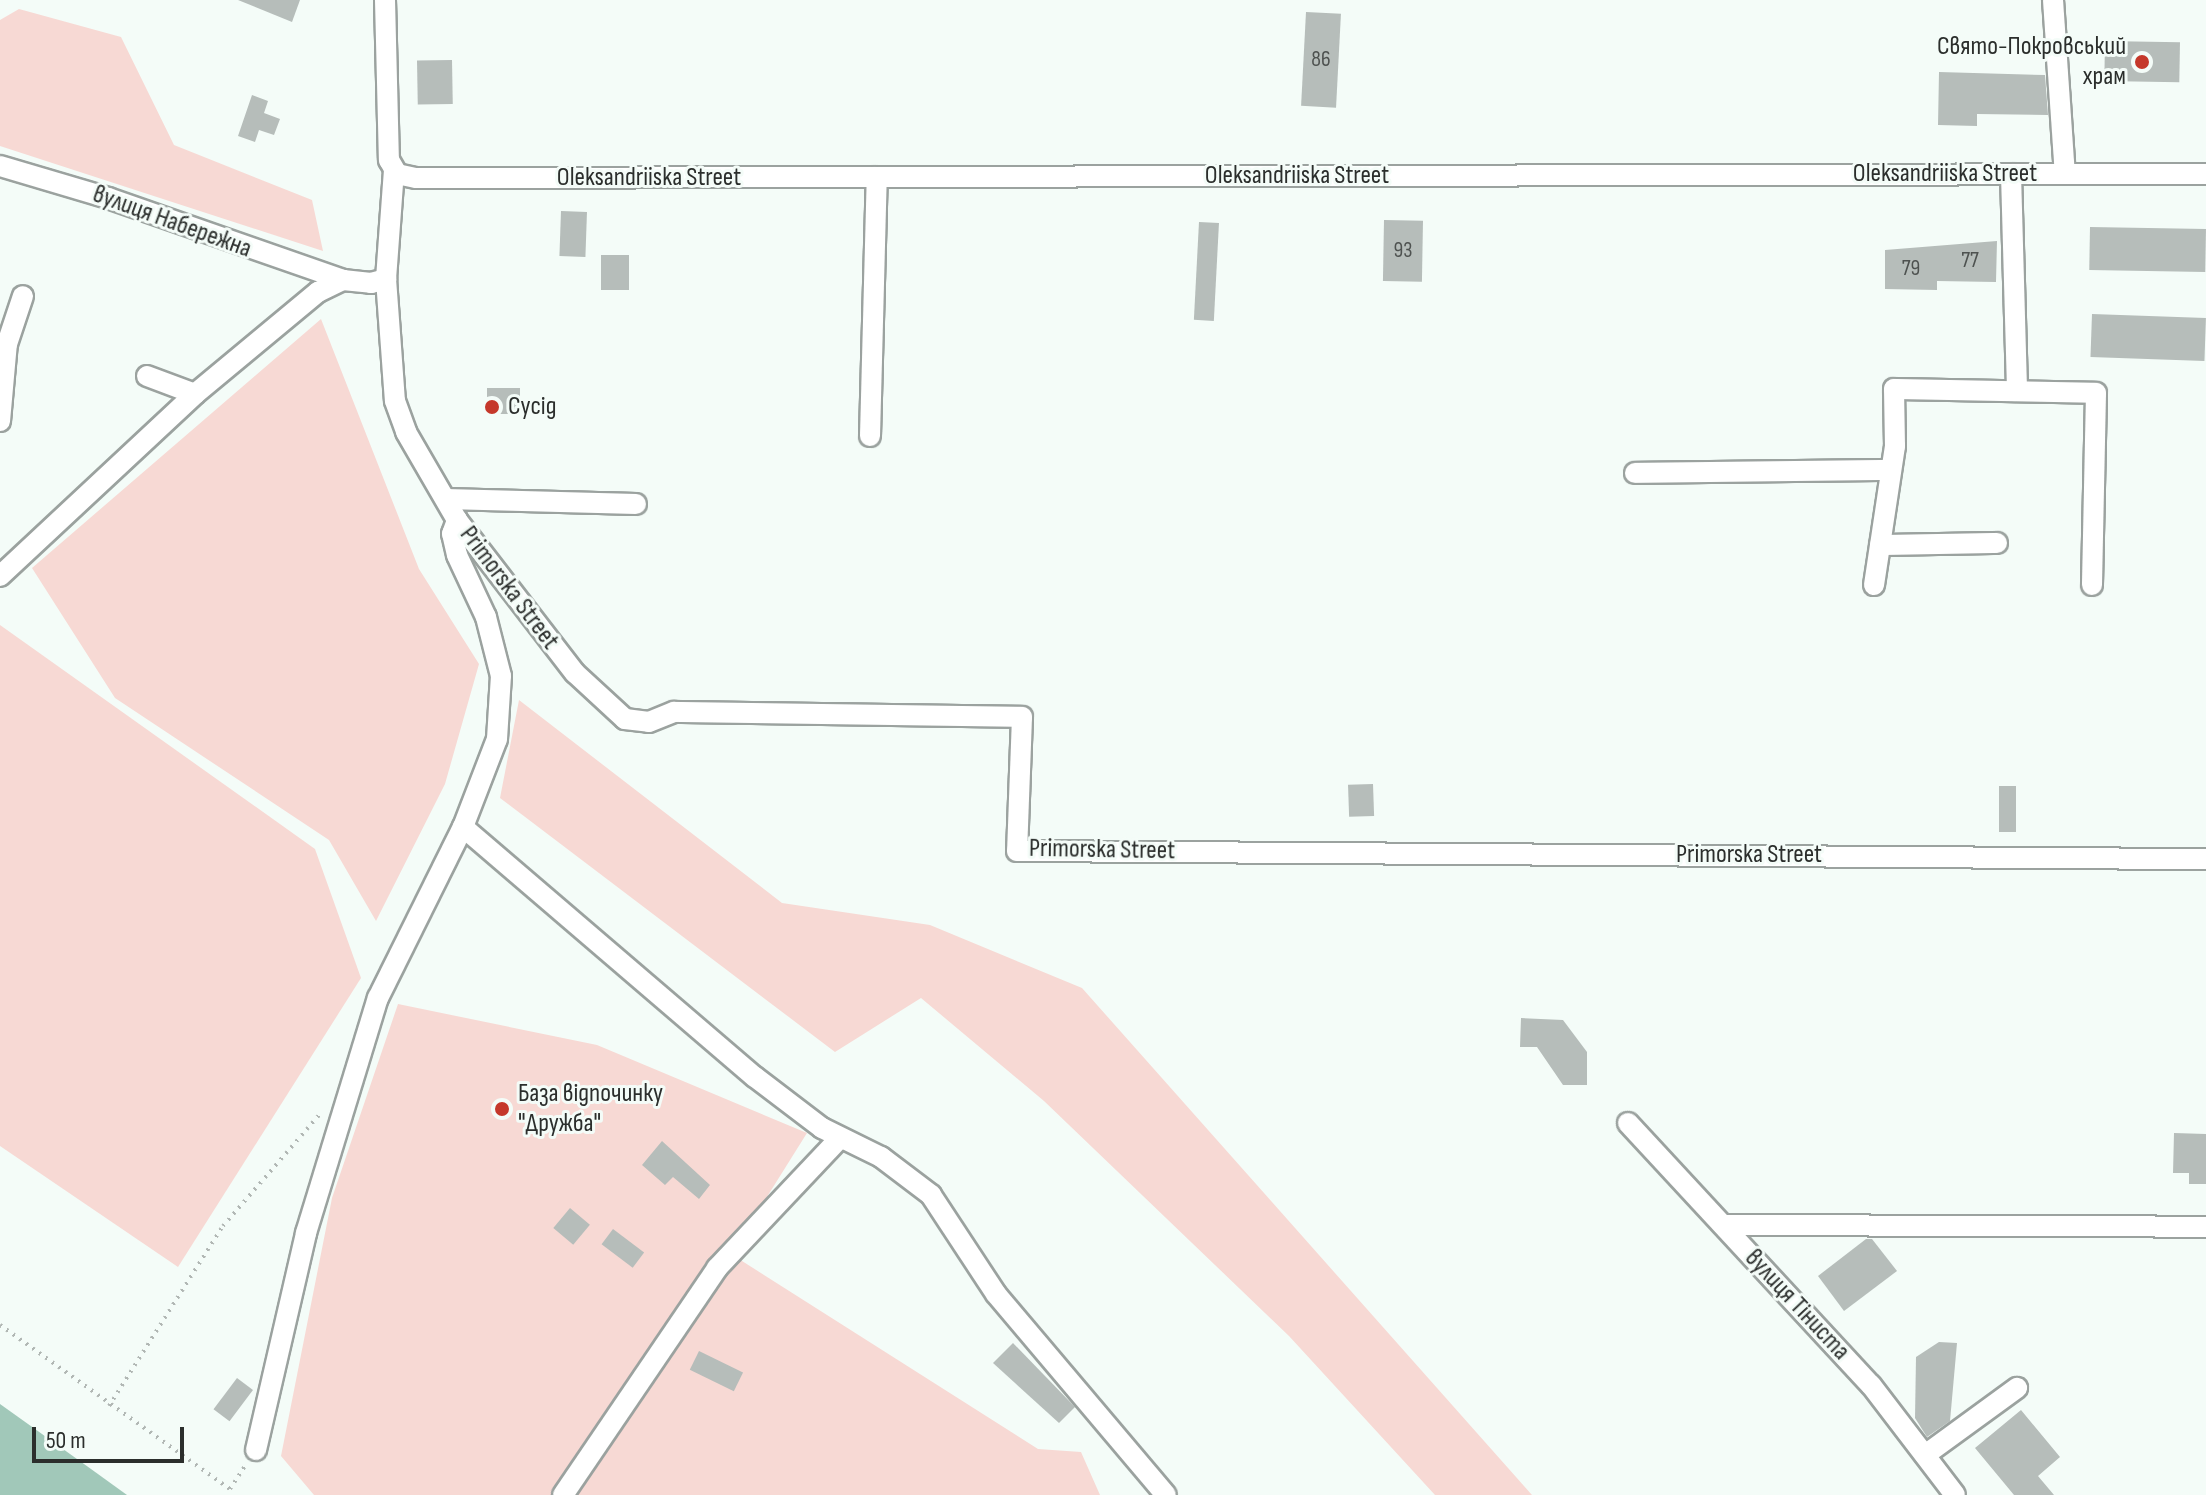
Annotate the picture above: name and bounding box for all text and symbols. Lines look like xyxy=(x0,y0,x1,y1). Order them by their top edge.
place label: Свято-Покровський храм xyxy=(1937,31,2126,92)
house number: 86 xyxy=(1311,47,1331,73)
marker: Свято-Покровський храм xyxy=(2133,53,2151,71)
street label: Oleksandriiska Street xyxy=(1853,158,2037,190)
street label: Oleksandriiska Street xyxy=(1205,160,1389,192)
street label: Oleksandriiska Street xyxy=(557,162,741,194)
street label: вулиця Набережна xyxy=(88,179,256,265)
house number: 93 xyxy=(1394,238,1412,264)
house number: 77 xyxy=(1961,248,1979,274)
house number: 79 xyxy=(1902,256,1920,282)
place label: Сусід xyxy=(508,391,556,423)
marker: Сусід xyxy=(483,398,501,416)
street label: Primorska Street xyxy=(453,520,565,656)
street label: Primorska Street xyxy=(1029,833,1175,867)
street label: Primorska Street xyxy=(1676,839,1822,871)
place label: База відпочинку "Дружба" xyxy=(518,1078,663,1140)
marker: База відпочинку "Дружба" xyxy=(493,1100,511,1118)
street label: вулиця Тіниста xyxy=(1738,1243,1856,1367)
scale bar xyxy=(36,1411,188,1461)
text: 50 m xyxy=(46,1426,86,1455)

